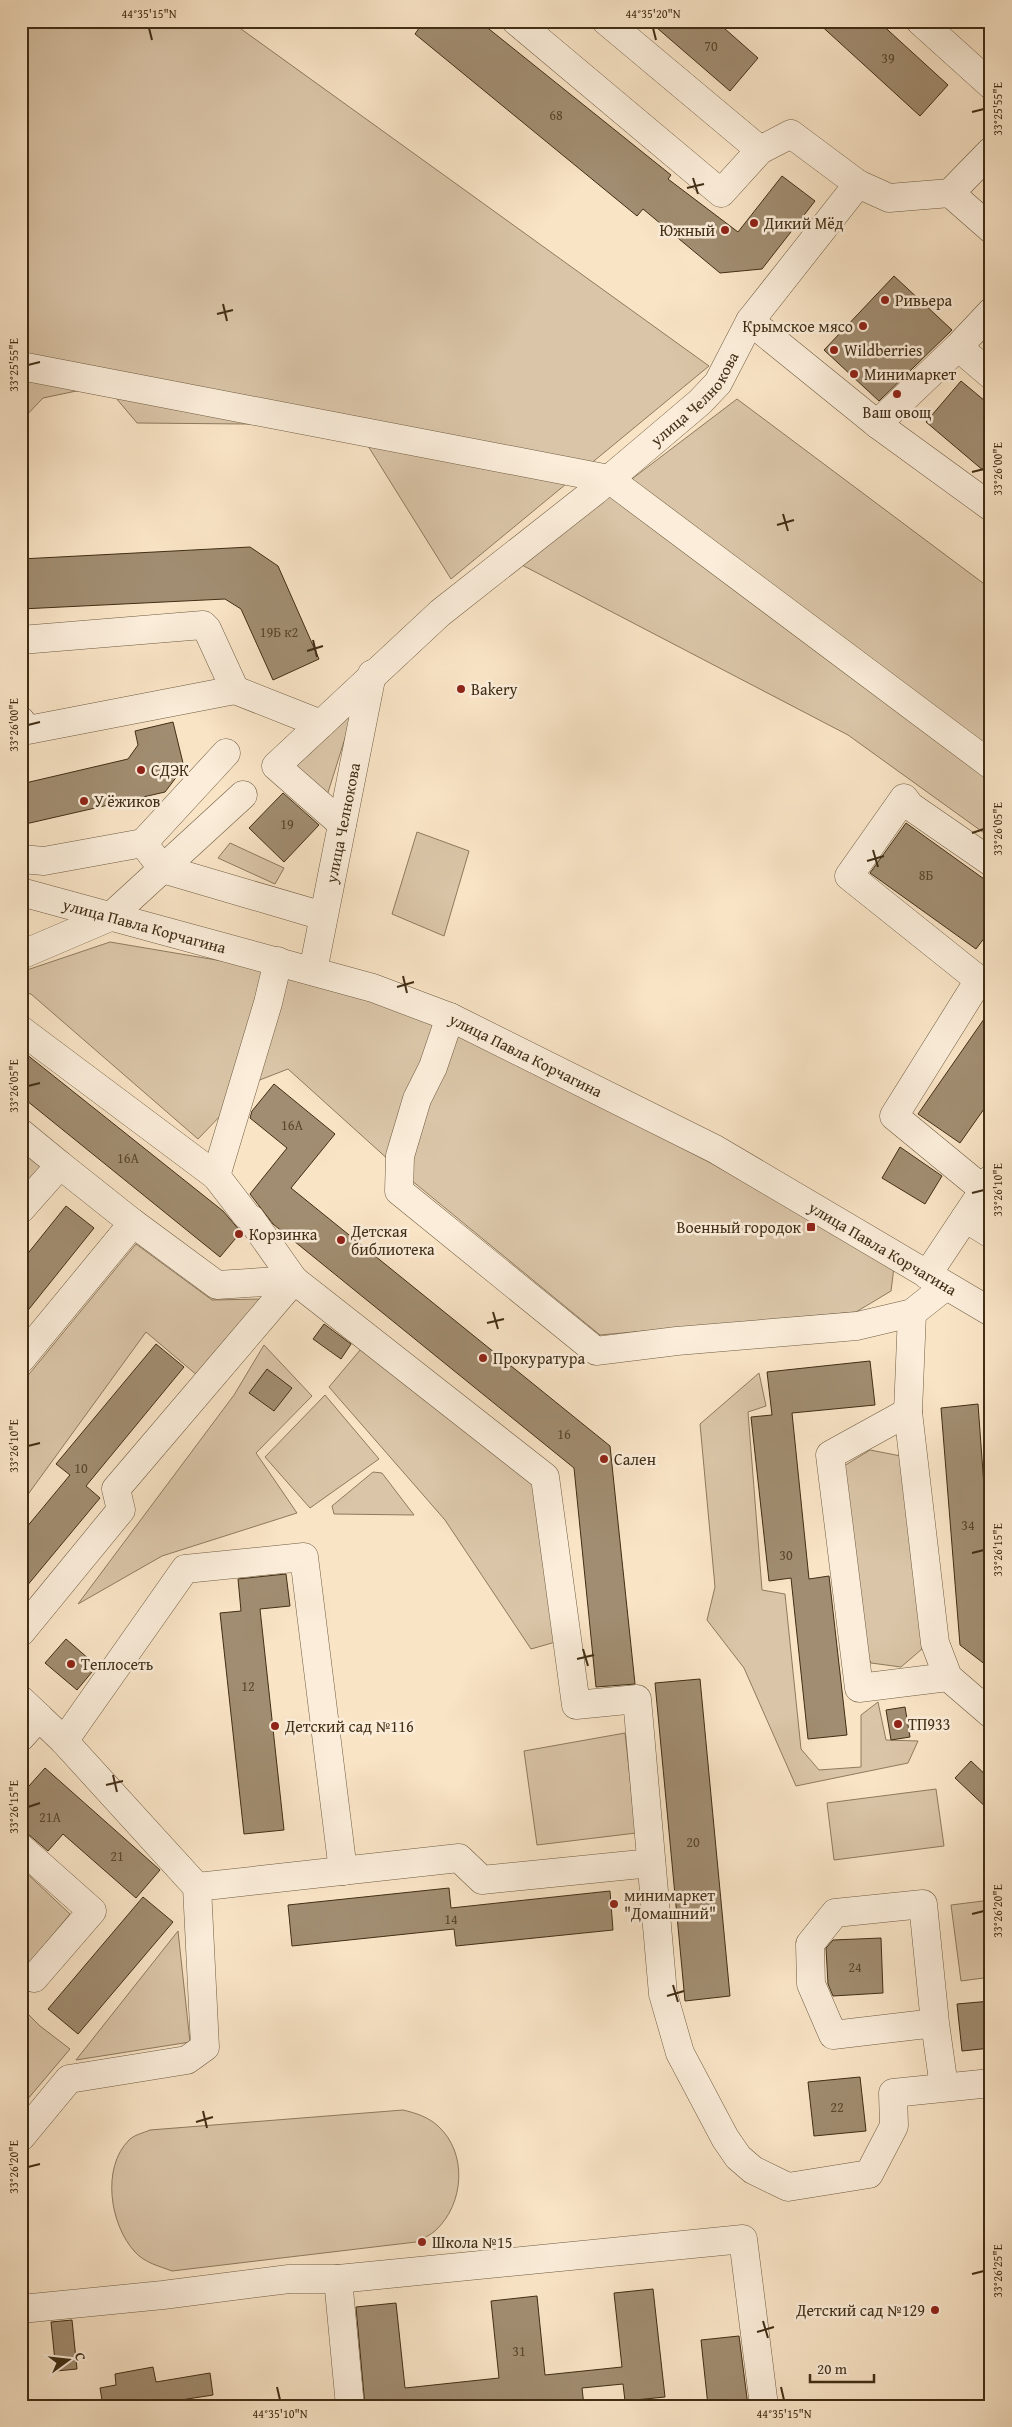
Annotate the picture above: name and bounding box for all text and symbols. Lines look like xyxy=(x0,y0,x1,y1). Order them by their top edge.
text: 44°35'15"N xyxy=(121,5,177,22)
text: 44°35'20"N xyxy=(625,5,681,22)
house number: 70 xyxy=(704,36,718,56)
house number: 39 xyxy=(881,48,895,68)
text: 33°25'55"E xyxy=(989,82,1006,136)
house number: 68 xyxy=(549,105,563,125)
place label: Дикий Мёд xyxy=(763,211,844,235)
marker: Дикий Мёд xyxy=(748,217,760,229)
place label: Южный xyxy=(660,218,715,242)
marker: Южный xyxy=(719,224,731,236)
place label: Ривьера xyxy=(895,288,953,312)
marker: Ривьера xyxy=(879,294,891,306)
place label: Крымское мясо xyxy=(742,314,853,338)
marker: Крымское мясо xyxy=(857,320,869,332)
text: 33°25'55"E xyxy=(5,338,22,392)
place label: Wildberries xyxy=(844,338,922,362)
marker: Wildberries xyxy=(828,344,840,356)
street label: улица Челнокова xyxy=(644,347,744,452)
place label: Минимаркет xyxy=(864,362,956,386)
marker: Минимаркет xyxy=(848,368,860,380)
marker: Ваш овощ xyxy=(891,388,903,400)
place label: Ваш овощ xyxy=(863,400,932,424)
text: 33°26'00"E xyxy=(989,442,1006,496)
house number: 19Б к2 xyxy=(260,622,298,642)
place label: Bakery xyxy=(471,677,518,701)
marker: Bakery xyxy=(455,683,467,695)
text: 33°26'00"E xyxy=(5,698,22,752)
place label: СДЭК xyxy=(151,758,189,782)
street label: улица Челнокова xyxy=(319,760,366,886)
marker: СДЭК xyxy=(135,764,147,776)
place label: У ёжиков xyxy=(94,789,161,813)
marker: У ёжиков xyxy=(78,795,90,807)
text: 33°26'05"E xyxy=(989,802,1006,856)
house number: 19 xyxy=(280,814,294,834)
house number: 8Б xyxy=(919,865,933,885)
street label: улица Павла Корчагина xyxy=(59,892,229,960)
street label: улица Павла Корчагина xyxy=(444,1006,607,1103)
text: 33°26'05"E xyxy=(5,1059,22,1113)
house number: 16А xyxy=(281,1115,303,1135)
house number: 16А xyxy=(117,1148,139,1168)
text: 33°26'10"E xyxy=(989,1163,1006,1217)
street label: улица Павла Корчагина xyxy=(803,1194,962,1301)
place label: Военный городок xyxy=(676,1215,802,1239)
place label: Детская библиотека xyxy=(350,1219,435,1261)
marker: Военный городок xyxy=(805,1221,817,1233)
place label: Корзинка xyxy=(249,1222,318,1246)
marker: Корзинка xyxy=(233,1228,245,1240)
marker: Детская библиотека xyxy=(335,1234,347,1246)
place label: Прокуратура xyxy=(493,1346,585,1370)
marker: Прокуратура xyxy=(477,1352,489,1364)
text: 33°26'10"E xyxy=(5,1419,22,1473)
house number: 16 xyxy=(557,1424,571,1444)
place label: Сален xyxy=(614,1447,656,1471)
marker: Сален xyxy=(598,1453,610,1465)
house number: 10 xyxy=(74,1458,88,1478)
house number: 34 xyxy=(961,1515,975,1535)
text: 33°26'15"E xyxy=(989,1523,1006,1577)
house number: 30 xyxy=(779,1545,793,1565)
place label: Теплосеть xyxy=(81,1652,154,1676)
marker: Теплосеть xyxy=(65,1658,77,1670)
house number: 12 xyxy=(241,1676,255,1696)
place label: ТП933 xyxy=(908,1712,950,1736)
place label: Детский сад №116 xyxy=(284,1714,414,1738)
marker: ТП933 xyxy=(892,1718,904,1730)
marker: Детский сад №116 xyxy=(269,1720,281,1732)
text: 33°26'15"E xyxy=(5,1780,22,1834)
house number: 21А xyxy=(39,1807,61,1827)
house number: 20 xyxy=(686,1832,700,1852)
house number: 21 xyxy=(110,1846,124,1866)
place label: минимаркет "Домашний" xyxy=(624,1883,716,1925)
text: 33°26'20"E xyxy=(989,1884,1006,1938)
marker: минимаркет "Домашний" xyxy=(608,1898,620,1910)
house number: 14 xyxy=(444,1909,458,1929)
house number: 24 xyxy=(848,1957,862,1977)
house number: 22 xyxy=(830,2097,844,2117)
text: 33°26'20"E xyxy=(5,2140,22,2194)
place label: Школа №15 xyxy=(432,2230,512,2254)
marker: Школа №15 xyxy=(416,2236,428,2248)
text: 33°26'25"E xyxy=(989,2244,1006,2298)
place label: Детский сад №129 xyxy=(795,2298,925,2322)
marker: Детский сад №129 xyxy=(929,2304,941,2316)
north arrow xyxy=(42,2334,92,2384)
house number: 31 xyxy=(512,2341,526,2361)
text: С xyxy=(70,2350,91,2363)
scale bar xyxy=(810,2352,873,2384)
text: 20 m xyxy=(817,2358,848,2379)
text: 44°35'10"N xyxy=(252,2405,308,2422)
text: 44°35'15"N xyxy=(756,2405,812,2422)

